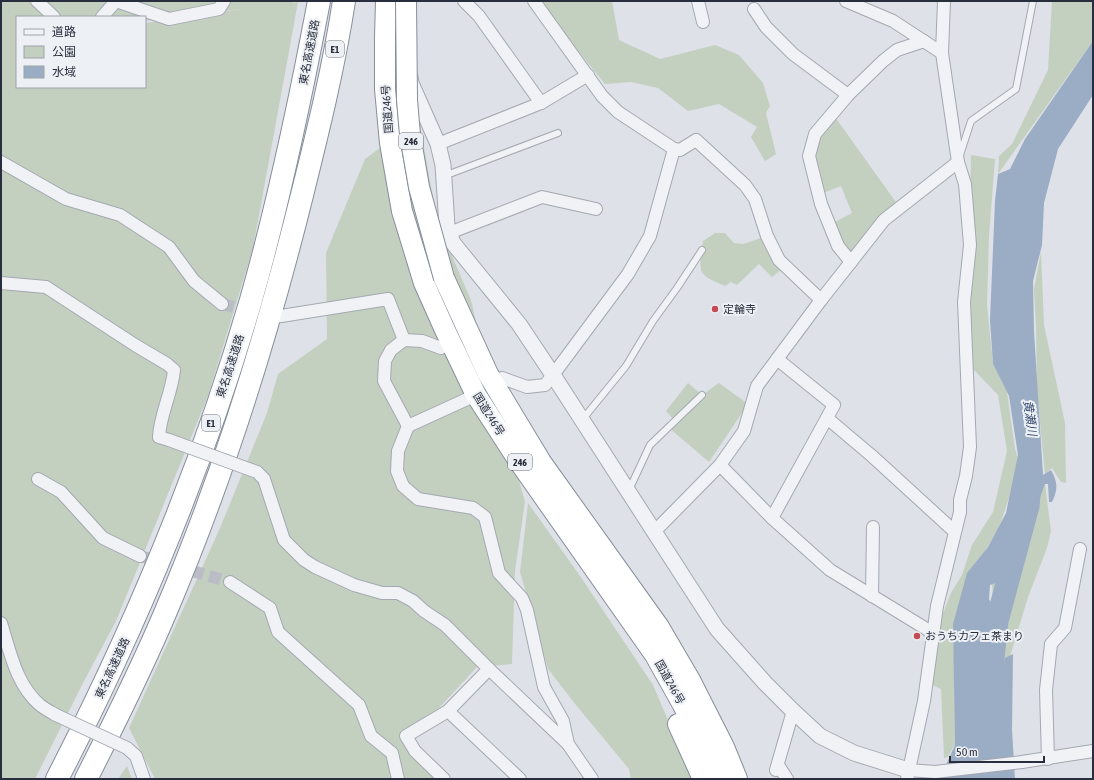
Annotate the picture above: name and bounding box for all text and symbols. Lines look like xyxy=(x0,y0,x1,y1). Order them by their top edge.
legend xyxy=(16,16,146,88)
street label: 東名高速道路 xyxy=(297,18,321,86)
text: 道路 xyxy=(52,25,76,39)
road number: E1 xyxy=(326,41,344,57)
text: 公園 xyxy=(52,45,76,59)
text: 水域 xyxy=(52,65,76,79)
street label: 国道246号 xyxy=(379,84,395,134)
road number: 246 xyxy=(399,133,423,149)
place label: 定輪寺 xyxy=(723,303,756,315)
marker: 定輪寺 xyxy=(710,304,720,314)
street label: 東名高速道路 xyxy=(214,333,246,399)
street label: 国道246号 xyxy=(471,390,507,438)
water label: 黄瀬川 xyxy=(1021,399,1040,439)
road number: E1 xyxy=(202,415,220,431)
road number: 246 xyxy=(508,454,532,470)
place label: おうちカフェ茶まり xyxy=(925,630,1024,642)
marker: おうちカフェ茶まり xyxy=(912,631,922,641)
street label: 東名高速道路 xyxy=(93,636,131,700)
street label: 国道246号 xyxy=(653,658,687,706)
scale bar xyxy=(950,738,1044,764)
text: 50 m xyxy=(956,745,978,759)

